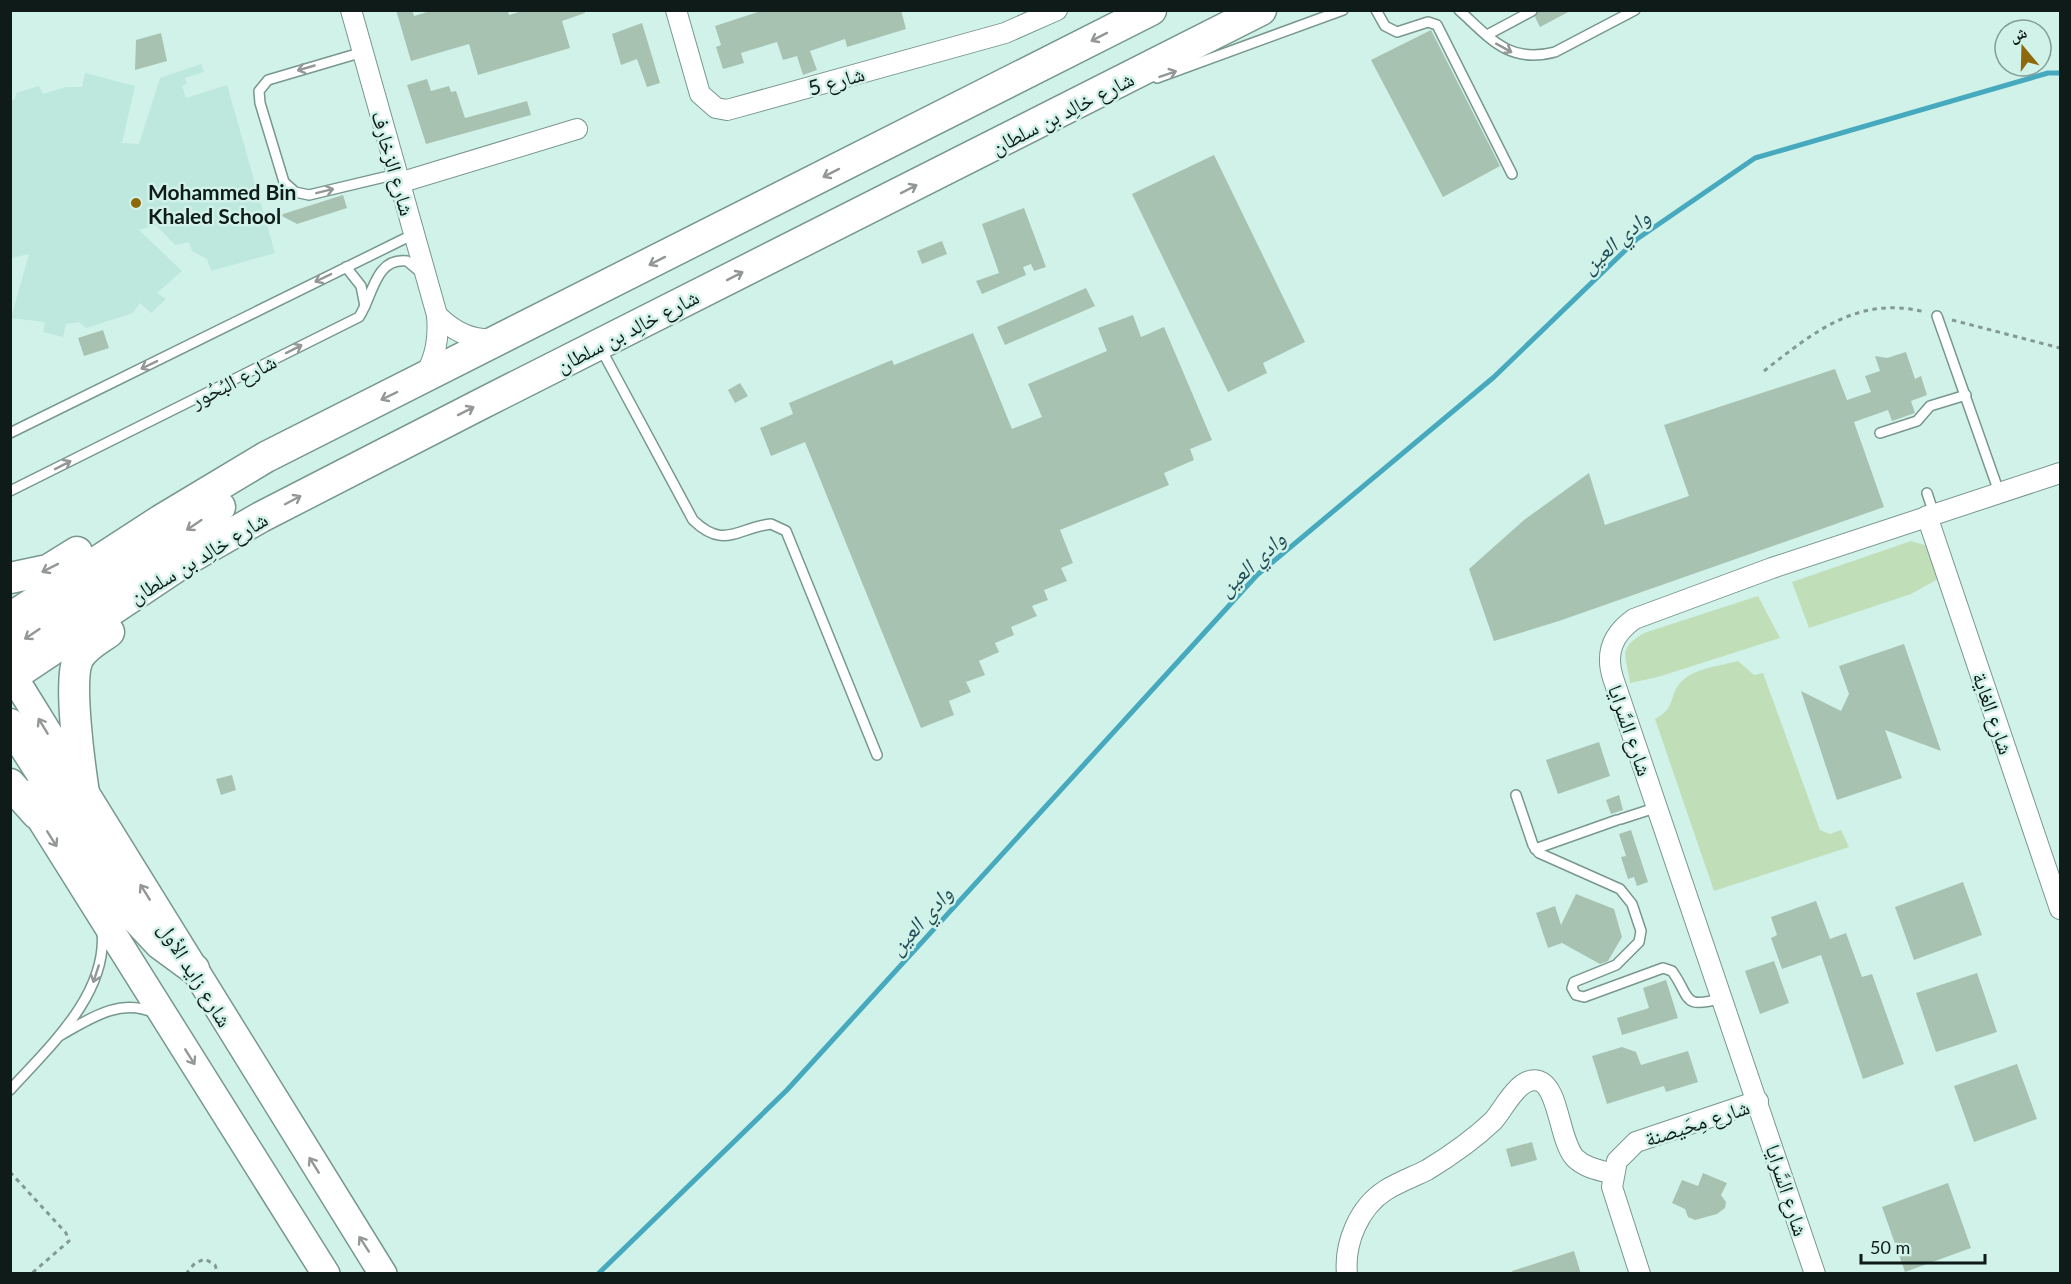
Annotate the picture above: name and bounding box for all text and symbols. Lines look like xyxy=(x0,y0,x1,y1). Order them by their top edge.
north arrow xyxy=(1993,18,2053,78)
text: ش xyxy=(2007,22,2029,46)
one-way arrow xyxy=(1090,32,1108,43)
one-way arrow xyxy=(1495,42,1512,54)
street label: شارع 5 xyxy=(805,60,868,102)
one-way arrow xyxy=(297,63,316,74)
street label: شارع خالِد بن سلطان xyxy=(986,65,1139,161)
one-way arrow xyxy=(1158,67,1177,78)
street label: شارع الزخارف xyxy=(365,108,421,219)
one-way arrow xyxy=(823,168,841,179)
place label: Mohammed Bin Khaled School xyxy=(148,179,296,228)
one-way arrow xyxy=(900,183,917,195)
one-way arrow xyxy=(315,185,334,197)
marker: Mohammed Bin Khaled School xyxy=(129,196,143,210)
water label: وادي العين xyxy=(1575,204,1658,282)
one-way arrow xyxy=(648,255,666,267)
one-way arrow xyxy=(725,270,743,281)
one-way arrow xyxy=(315,273,333,285)
street label: شارع خالِد بن سلطان xyxy=(551,283,704,379)
one-way arrow xyxy=(284,343,302,355)
street label: شارع البُحُور xyxy=(185,348,281,414)
one-way arrow xyxy=(140,359,158,371)
one-way arrow xyxy=(381,391,399,403)
one-way arrow xyxy=(457,405,475,416)
one-way arrow xyxy=(53,458,71,470)
one-way arrow xyxy=(284,494,302,506)
street label: شارع خالِد بن سلطان xyxy=(124,506,273,610)
one-way arrow xyxy=(186,519,203,531)
water label: وادي العين xyxy=(1211,525,1294,605)
one-way arrow xyxy=(41,562,59,574)
one-way arrow xyxy=(25,628,41,640)
street label: شارع الغاية xyxy=(1966,669,2020,758)
street label: شارع السَّرايا xyxy=(1602,681,1658,779)
one-way arrow xyxy=(36,718,48,735)
one-way arrow xyxy=(47,830,59,847)
water label: وادي العين xyxy=(882,880,961,963)
one-way arrow xyxy=(139,884,151,901)
street label: شارع زايد الأول xyxy=(152,917,238,1032)
one-way arrow xyxy=(89,964,100,983)
one-way arrow xyxy=(184,1048,196,1065)
street label: شارع مِحَيصنة xyxy=(1642,1093,1753,1153)
street label: شارع السَّرايا xyxy=(1760,1141,1815,1239)
one-way arrow xyxy=(308,1157,320,1174)
scale bar xyxy=(1861,1227,1986,1265)
one-way arrow xyxy=(358,1236,370,1253)
text: 50 m xyxy=(1870,1236,1910,1258)

